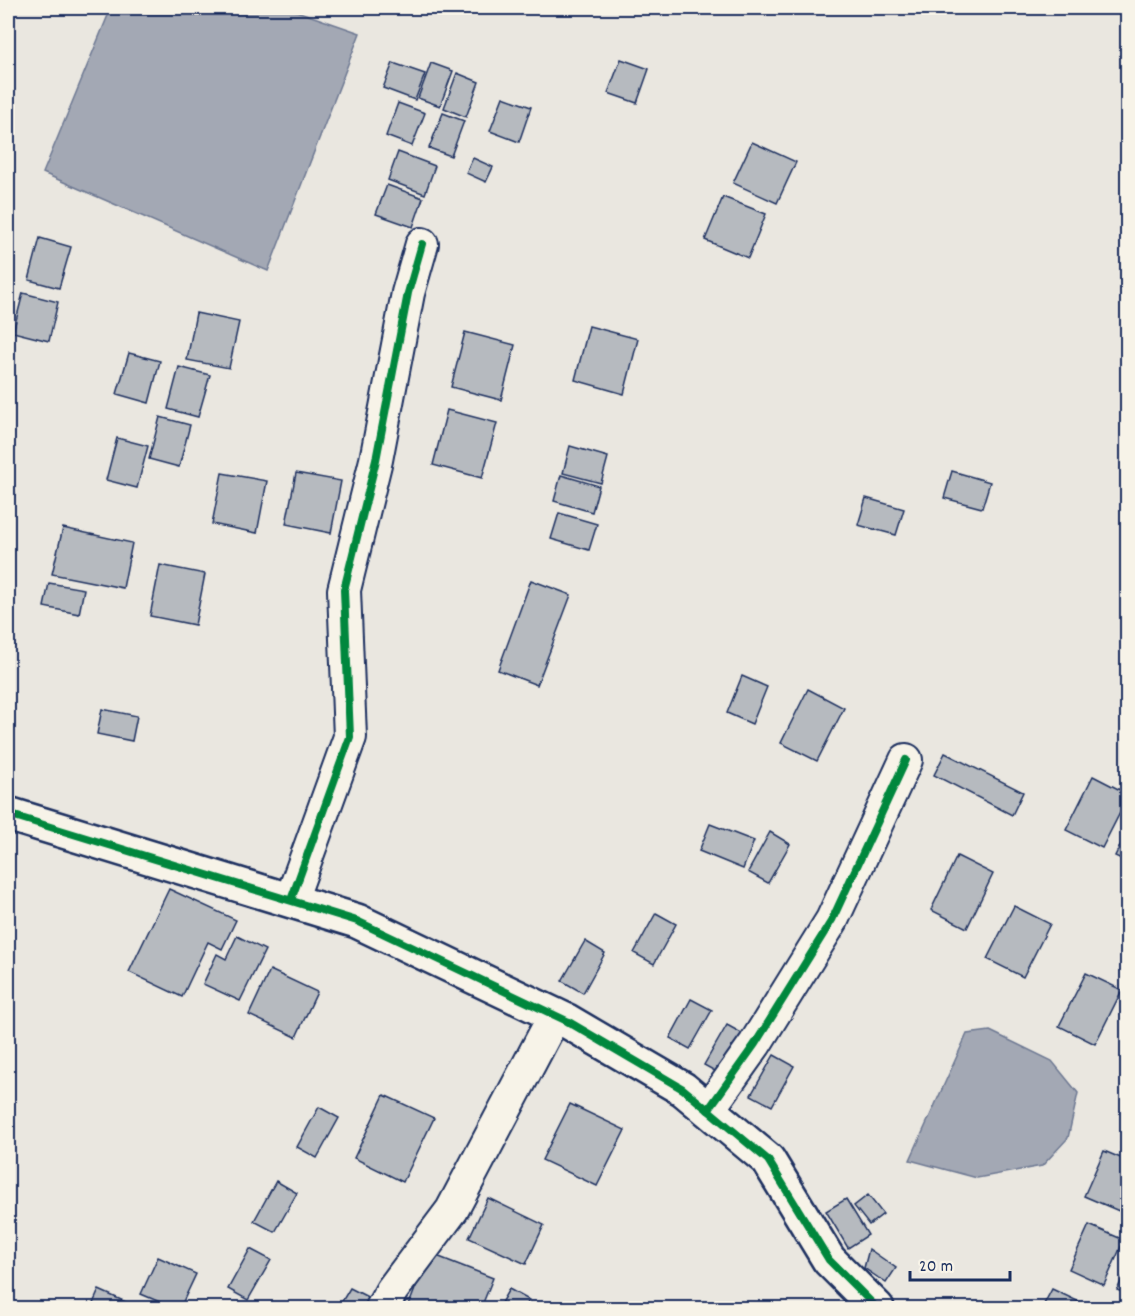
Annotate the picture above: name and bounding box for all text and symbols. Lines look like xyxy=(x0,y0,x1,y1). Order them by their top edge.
scale bar xyxy=(910,1244,1010,1282)
text: 20 m xyxy=(919,1255,953,1280)

